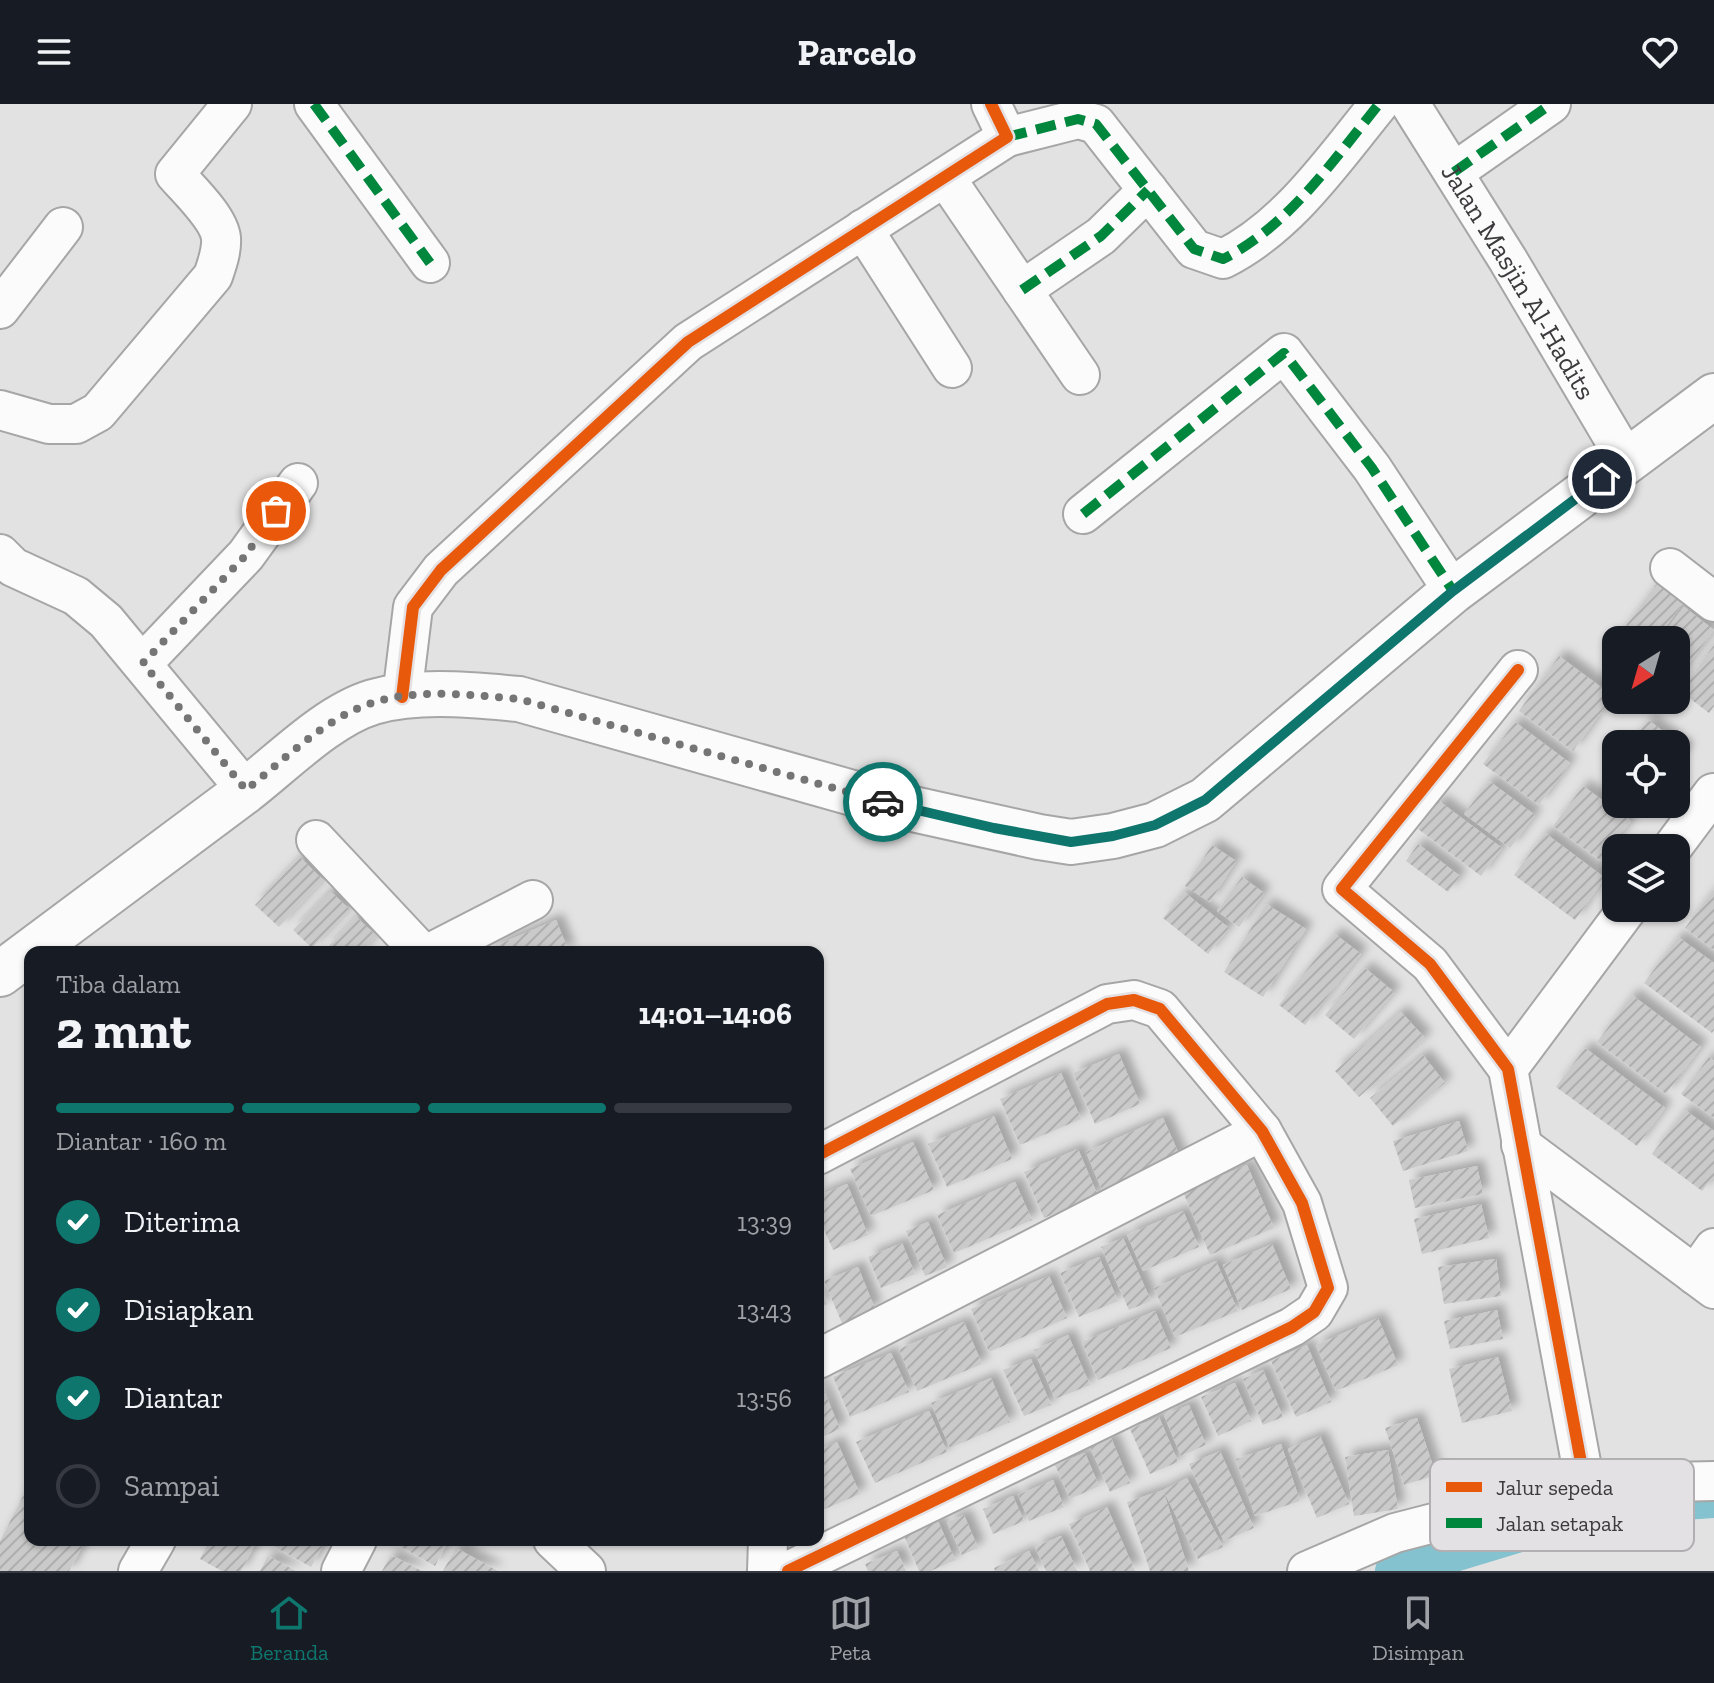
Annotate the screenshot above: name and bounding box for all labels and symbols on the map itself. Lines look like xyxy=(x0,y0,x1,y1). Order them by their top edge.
street label: Jalan Masjin Al-Hadits xyxy=(1435,157,1603,405)
pin xyxy=(1568,445,1636,513)
pin xyxy=(242,477,310,545)
north arrow xyxy=(1602,626,1690,714)
courier xyxy=(843,762,923,842)
legend xyxy=(1430,1459,1694,1551)
text: Jalur sepeda xyxy=(1496,1474,1614,1501)
text: Jalan setapak xyxy=(1496,1510,1624,1537)

